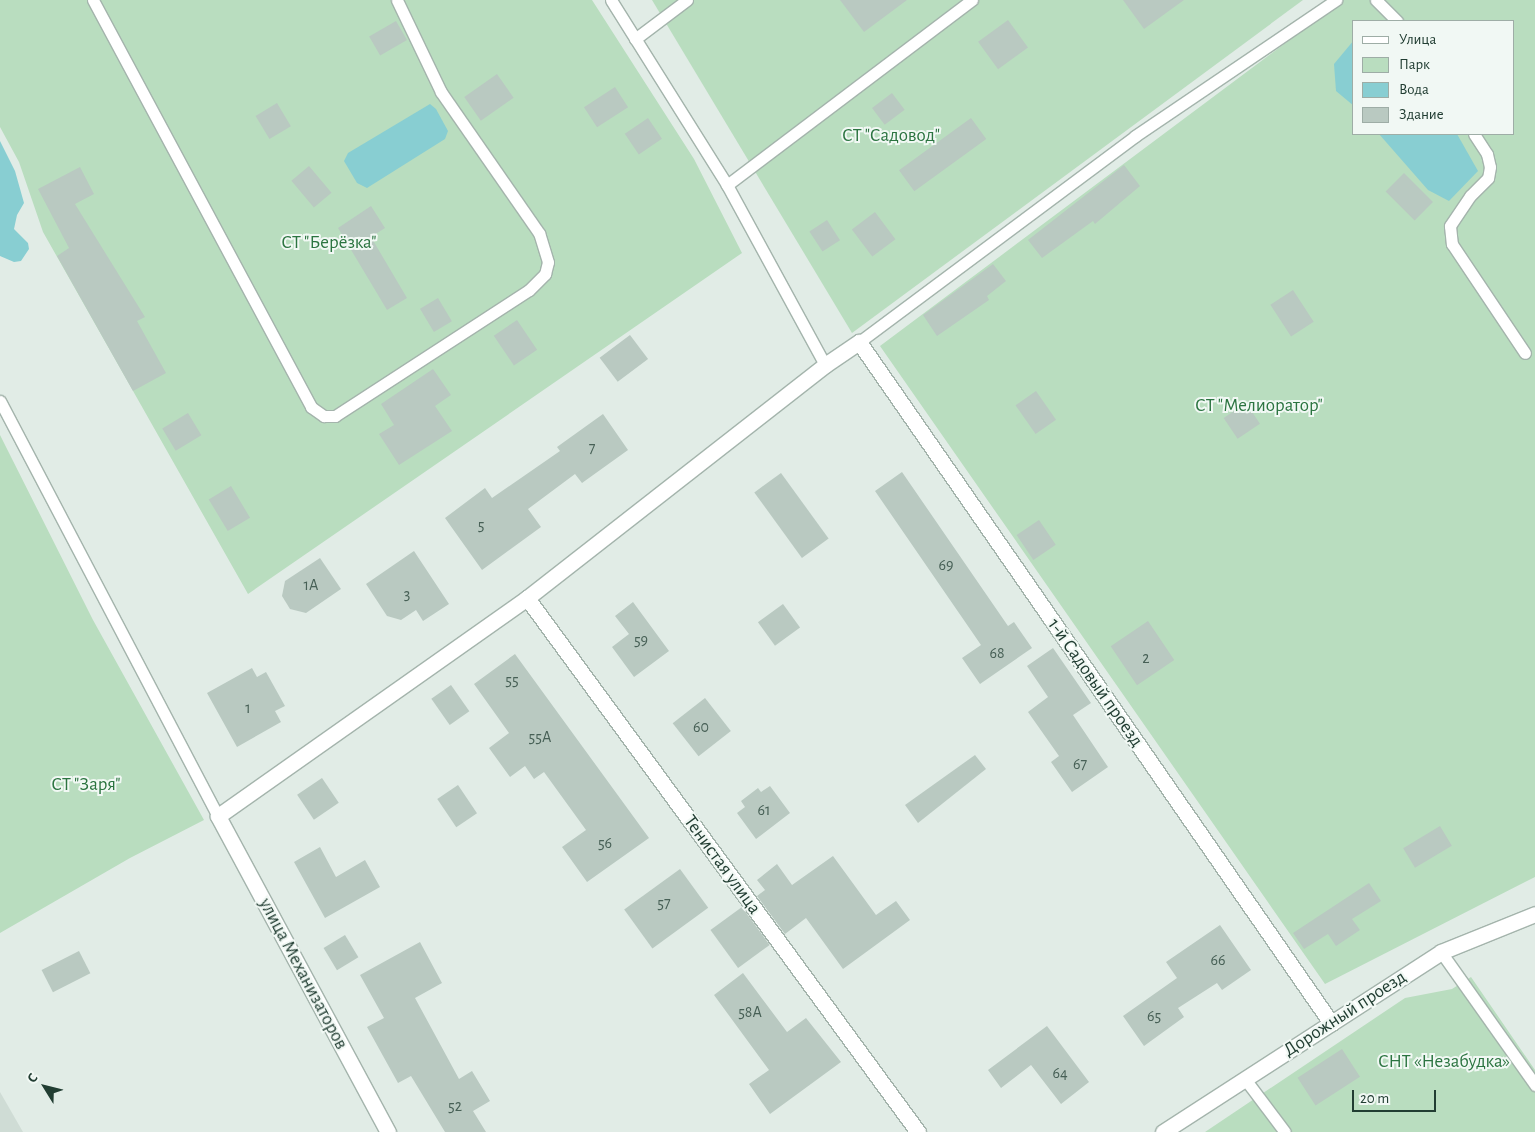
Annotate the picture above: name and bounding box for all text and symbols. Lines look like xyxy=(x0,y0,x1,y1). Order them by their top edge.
legend xyxy=(1352,20,1515,135)
text: Улица xyxy=(1399,32,1436,47)
text: Парк xyxy=(1399,57,1430,72)
text: Вода xyxy=(1399,82,1429,97)
text: Здание xyxy=(1399,107,1444,122)
park label: СТ "Садовод" xyxy=(842,125,940,147)
park label: СТ "Берёзка" xyxy=(281,232,377,254)
park label: СТ "Мелиоратор" xyxy=(1195,395,1323,417)
house number: 7 xyxy=(589,438,595,458)
house number: 5 xyxy=(478,515,484,535)
house number: 69 xyxy=(938,555,954,575)
house number: 1А xyxy=(304,575,318,595)
house number: 3 xyxy=(404,584,410,604)
street label: 1-й Садовый проезд xyxy=(1042,614,1148,752)
house number: 59 xyxy=(634,630,648,650)
house number: 68 xyxy=(989,643,1005,663)
house number: 2 xyxy=(1142,648,1150,668)
house number: 55 xyxy=(505,670,519,690)
house number: 1 xyxy=(245,698,251,718)
house number: 60 xyxy=(693,717,709,737)
house number: 55А xyxy=(529,727,551,747)
house number: 67 xyxy=(1073,754,1087,774)
park label: СТ "Заря" xyxy=(51,774,121,796)
house number: 61 xyxy=(757,800,771,820)
street label: Тенистая улица xyxy=(678,811,766,919)
house number: 56 xyxy=(598,833,612,853)
house number: 57 xyxy=(657,893,671,913)
street label: улица Механизаторов xyxy=(253,894,353,1054)
house number: 66 xyxy=(1210,950,1226,970)
street label: Дорожный проезд xyxy=(1279,966,1411,1062)
house number: 58А xyxy=(738,1002,762,1022)
house number: 65 xyxy=(1147,1006,1161,1026)
park label: СНТ «Незабудка» xyxy=(1378,1051,1510,1073)
north arrow xyxy=(20,1062,70,1112)
house number: 64 xyxy=(1052,1063,1068,1083)
text: С xyxy=(25,1071,41,1085)
scale bar xyxy=(1355,1080,1439,1112)
text: 20 m xyxy=(1360,1091,1389,1106)
house number: 52 xyxy=(448,1096,462,1116)

